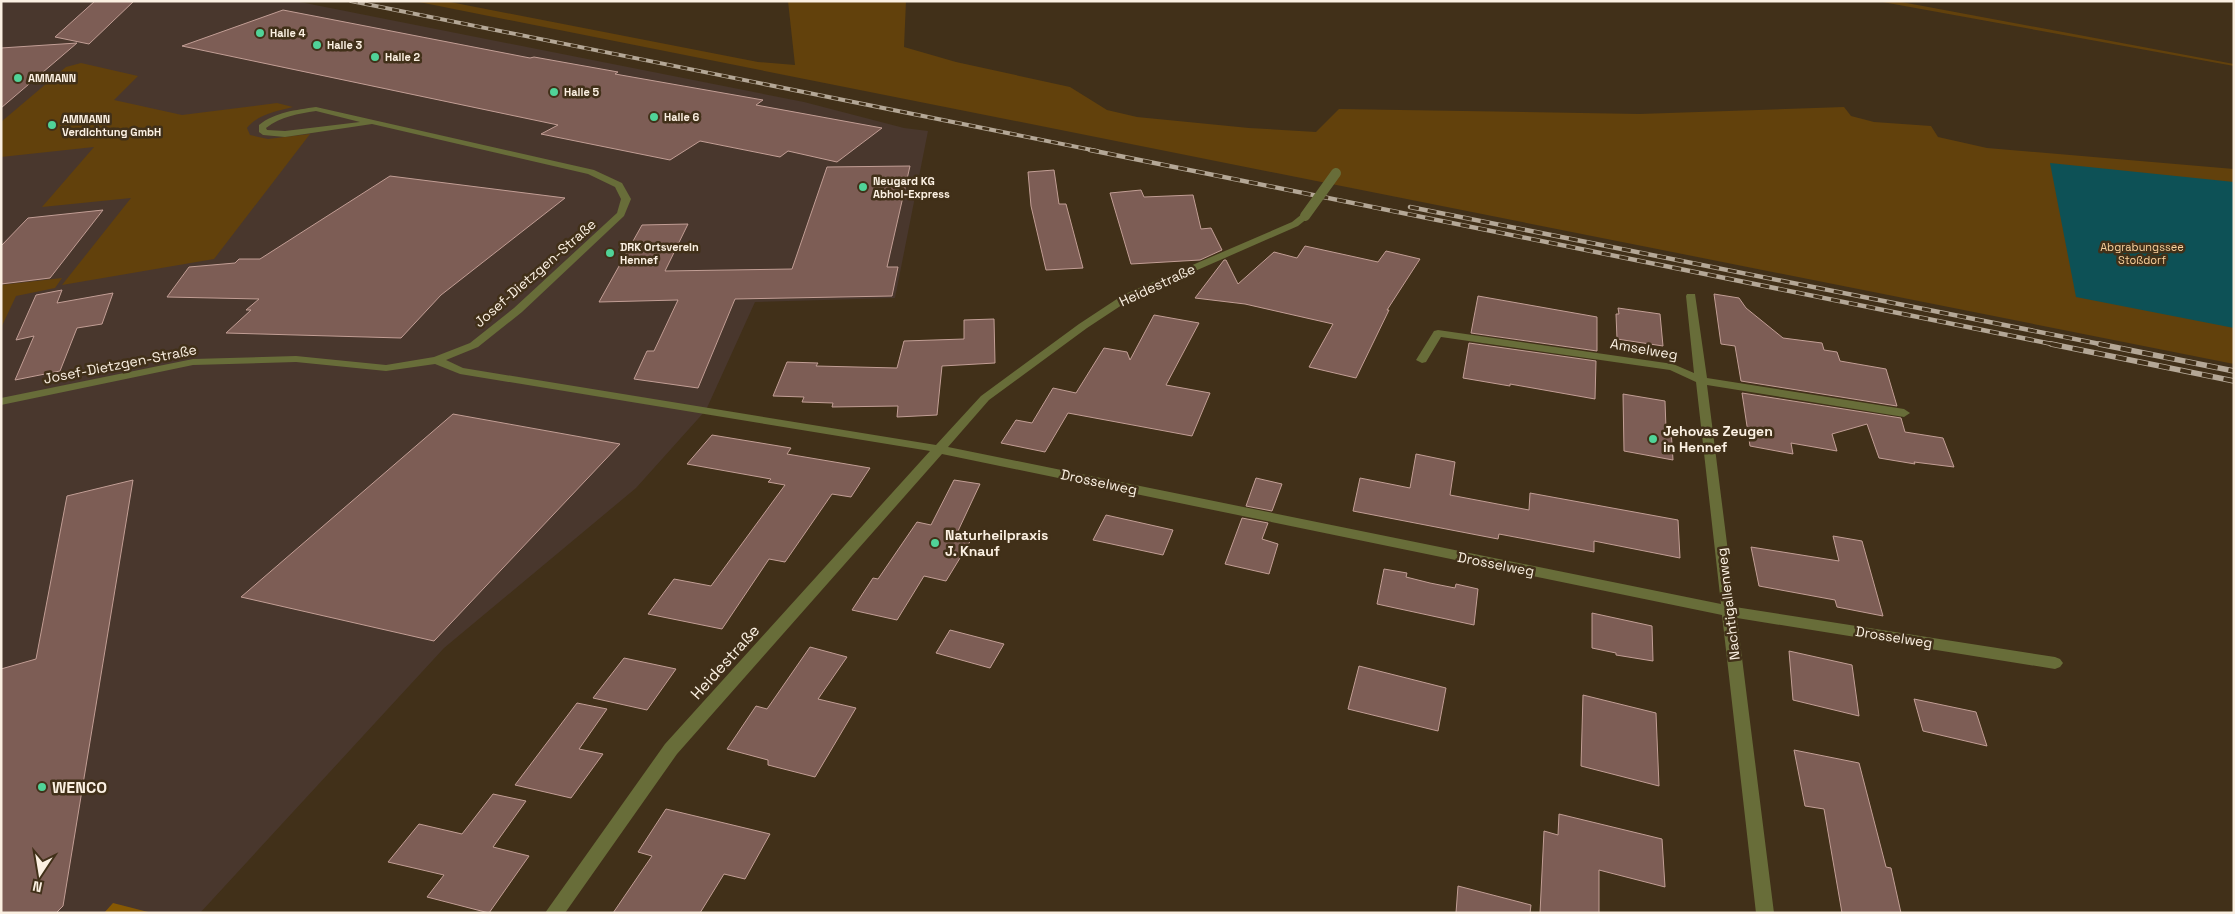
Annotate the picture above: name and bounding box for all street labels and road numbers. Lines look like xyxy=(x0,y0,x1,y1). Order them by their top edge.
street label: Josef-Dietzgen-Straße xyxy=(470,215,600,331)
street label: Heidestraße xyxy=(1116,260,1198,310)
street label: Amselweg xyxy=(1609,334,1679,364)
street label: Josef-Dietzgen-Straße xyxy=(42,340,198,388)
street label: Drosselweg xyxy=(1059,465,1139,499)
street label: Nachtigallenweg xyxy=(1712,547,1744,661)
street label: Drosselweg xyxy=(1456,548,1536,580)
street label: Heidestraße xyxy=(686,620,764,704)
street label: Drosselweg xyxy=(1854,622,1934,652)

